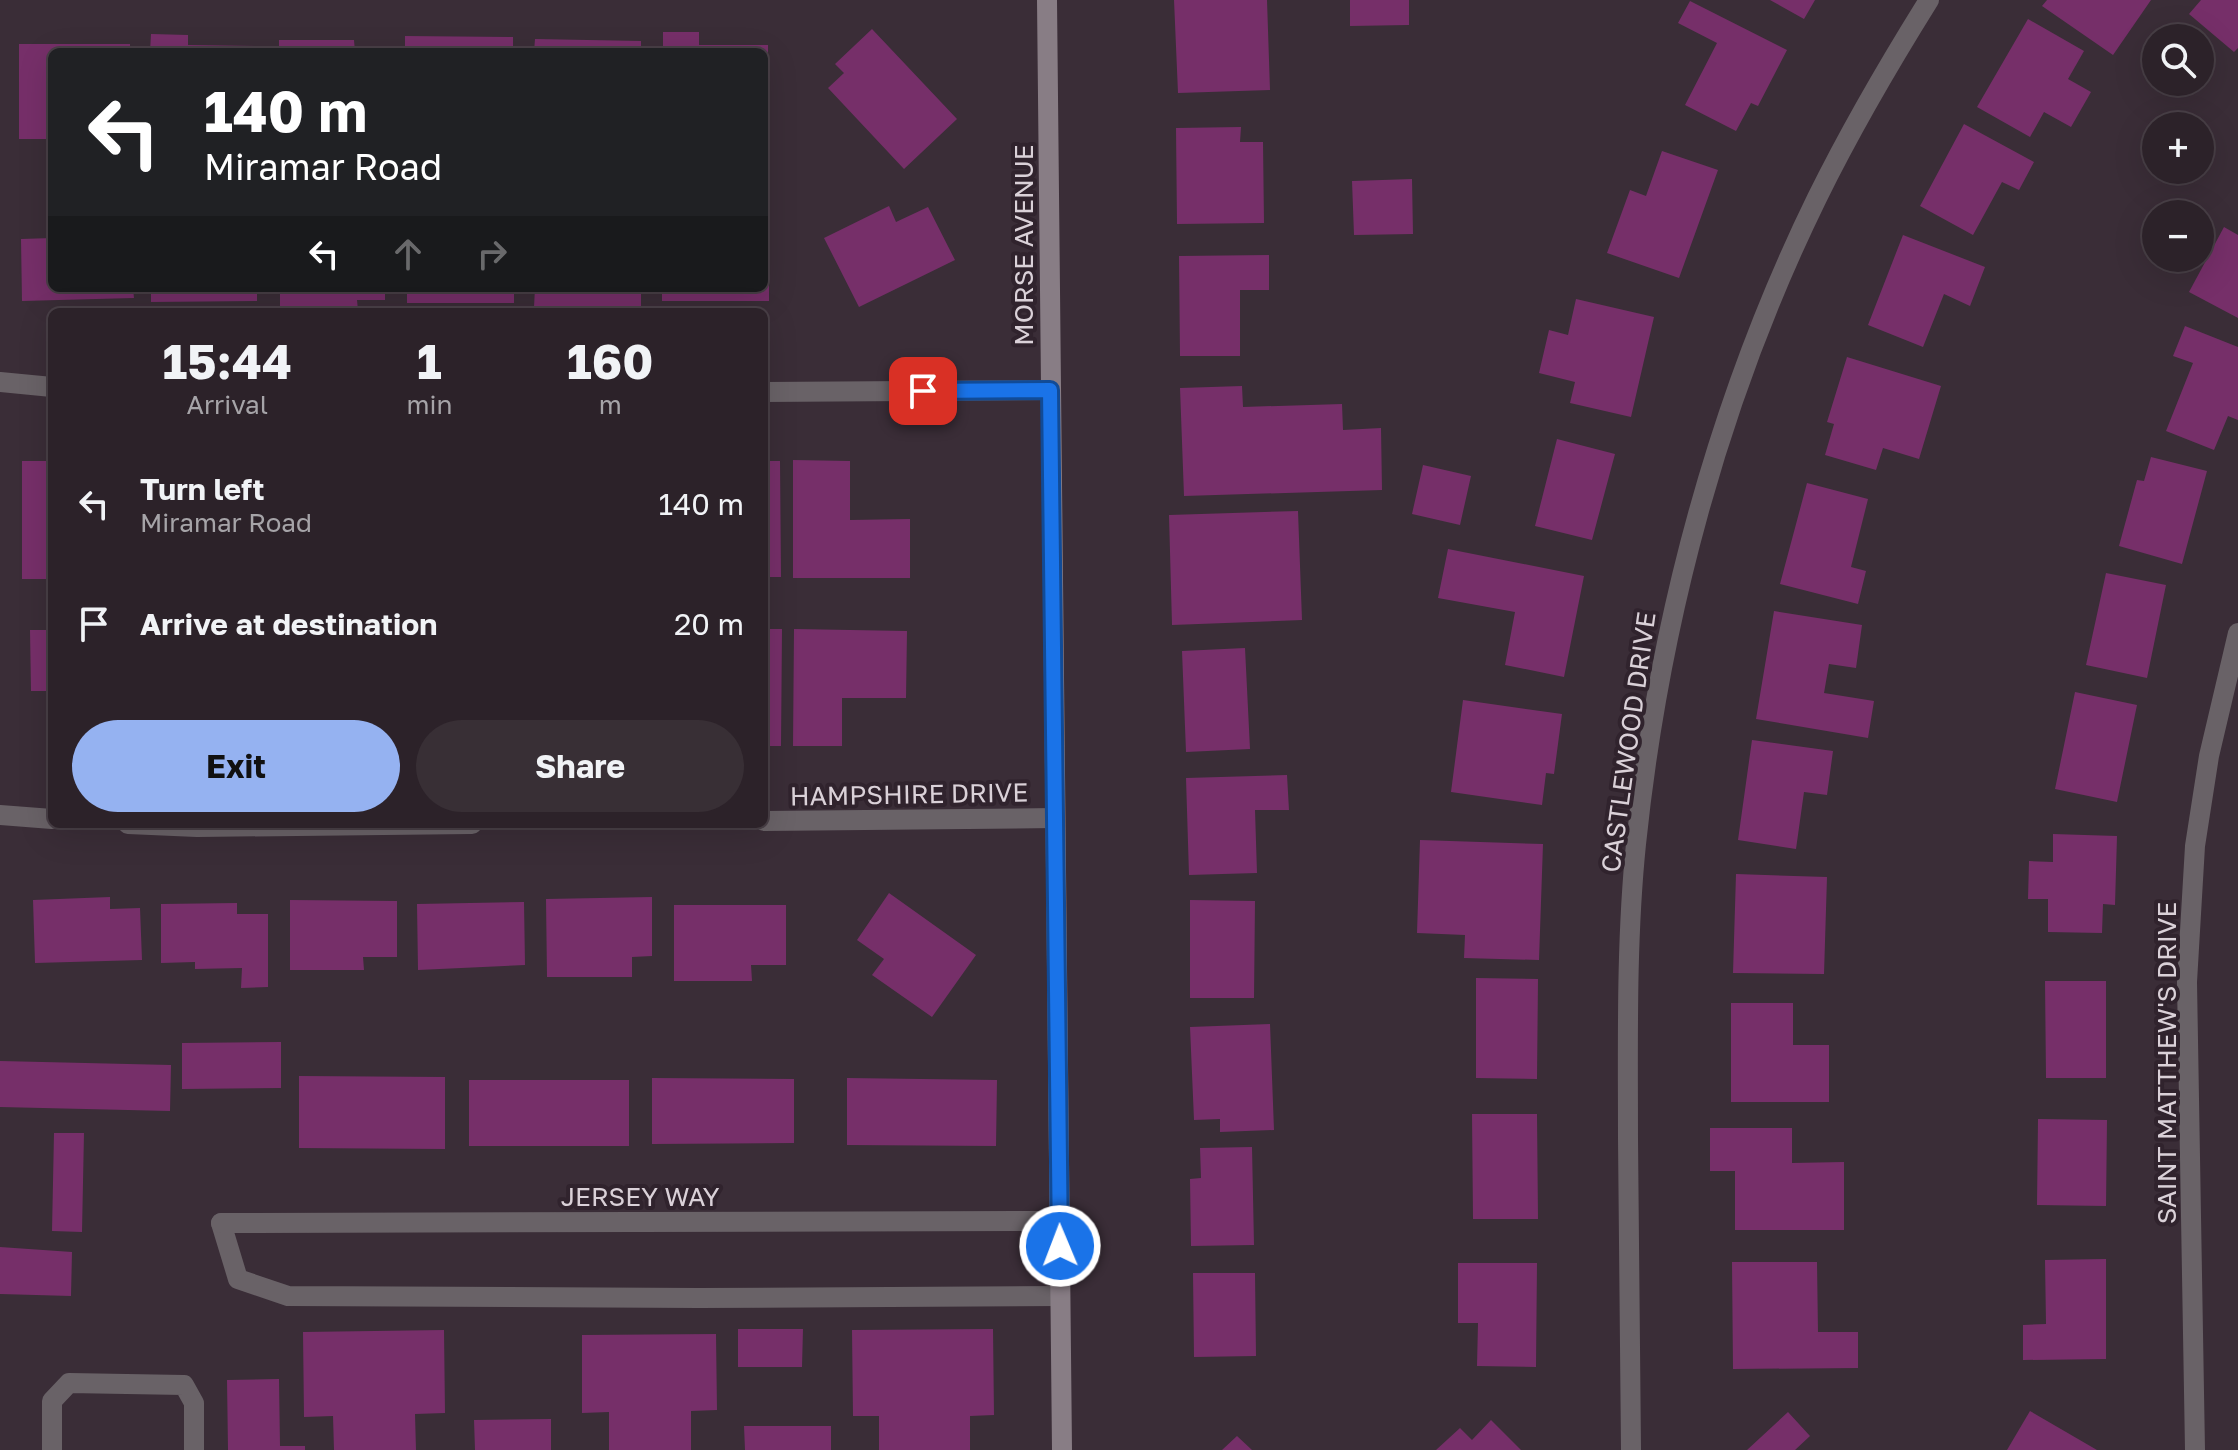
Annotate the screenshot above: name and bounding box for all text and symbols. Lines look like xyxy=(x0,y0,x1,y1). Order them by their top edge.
map controls xyxy=(2142,24,2214,272)
button: search xyxy=(2142,24,2214,96)
text: 140 m xyxy=(204,77,367,144)
icon: left xyxy=(72,80,176,184)
button: + xyxy=(2142,112,2214,184)
street label: MORSE AVENUE xyxy=(1008,144,1039,346)
text: Miramar Road xyxy=(204,145,442,188)
button: − xyxy=(2142,200,2214,272)
icon: left xyxy=(302,232,346,276)
icon: ahead xyxy=(386,232,430,276)
icon: right xyxy=(470,232,514,276)
text: 15:44 xyxy=(163,332,292,390)
text: 1 xyxy=(417,332,442,390)
text: 160 xyxy=(567,332,653,390)
pin xyxy=(889,357,957,425)
icon: arrive xyxy=(901,369,945,413)
text: Arrival xyxy=(187,389,268,420)
text: min xyxy=(407,389,452,420)
text: m xyxy=(599,389,622,420)
text: Turn left xyxy=(140,471,265,507)
icon: left xyxy=(72,482,116,526)
text: 140 m xyxy=(659,486,744,522)
text: Miramar Road xyxy=(140,507,312,538)
icon: arrive xyxy=(72,602,116,646)
text: Arrive at destination xyxy=(140,606,437,642)
text: 20 m xyxy=(674,606,744,642)
street label: CASTLEWOOD DRIVE xyxy=(1594,610,1662,874)
button: Exit xyxy=(72,720,400,812)
button: Share xyxy=(416,720,744,812)
street label: HAMPSHIRE DRIVE xyxy=(789,776,1029,812)
street label: SAINT MATTHEW'S DRIVE xyxy=(2151,902,2182,1224)
street label: JERSEY WAY xyxy=(561,1181,720,1212)
position arrow xyxy=(1018,1204,1102,1288)

